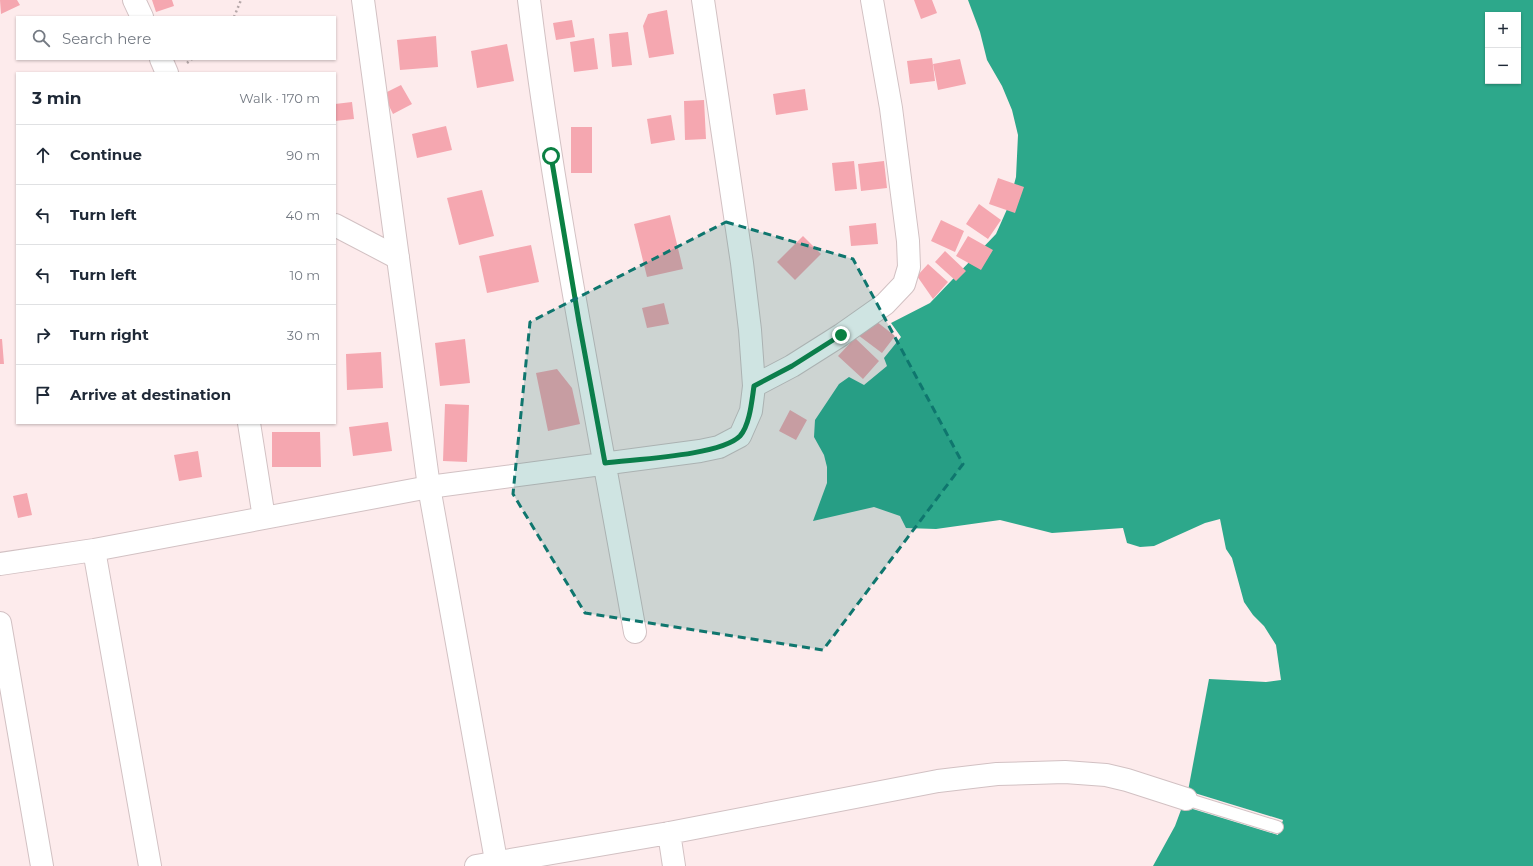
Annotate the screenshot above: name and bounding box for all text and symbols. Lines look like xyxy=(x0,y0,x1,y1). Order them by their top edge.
map controls xyxy=(1485,12,1521,84)
button: + xyxy=(1485,12,1521,48)
search box xyxy=(16,16,336,60)
icon: search xyxy=(30,27,52,49)
text: Search here xyxy=(62,29,151,48)
button: − xyxy=(1485,48,1521,84)
text: 3 min xyxy=(32,88,82,108)
text: Walk · 170 m xyxy=(239,90,320,106)
icon: ahead xyxy=(32,144,54,166)
text: Continue xyxy=(70,145,142,164)
text: 90 m xyxy=(286,147,320,163)
route start xyxy=(542,147,560,165)
icon: left xyxy=(32,204,54,226)
text: Turn left xyxy=(70,205,137,224)
text: 40 m xyxy=(286,207,320,223)
icon: left xyxy=(32,264,54,286)
text: Turn left xyxy=(70,265,137,284)
text: 10 m xyxy=(290,267,320,283)
icon: right xyxy=(32,324,54,346)
text: Turn right xyxy=(70,325,149,344)
route end xyxy=(832,326,850,344)
text: 30 m xyxy=(287,327,320,343)
icon: arrive xyxy=(32,384,54,406)
text: Arrive at destination xyxy=(70,385,231,404)

